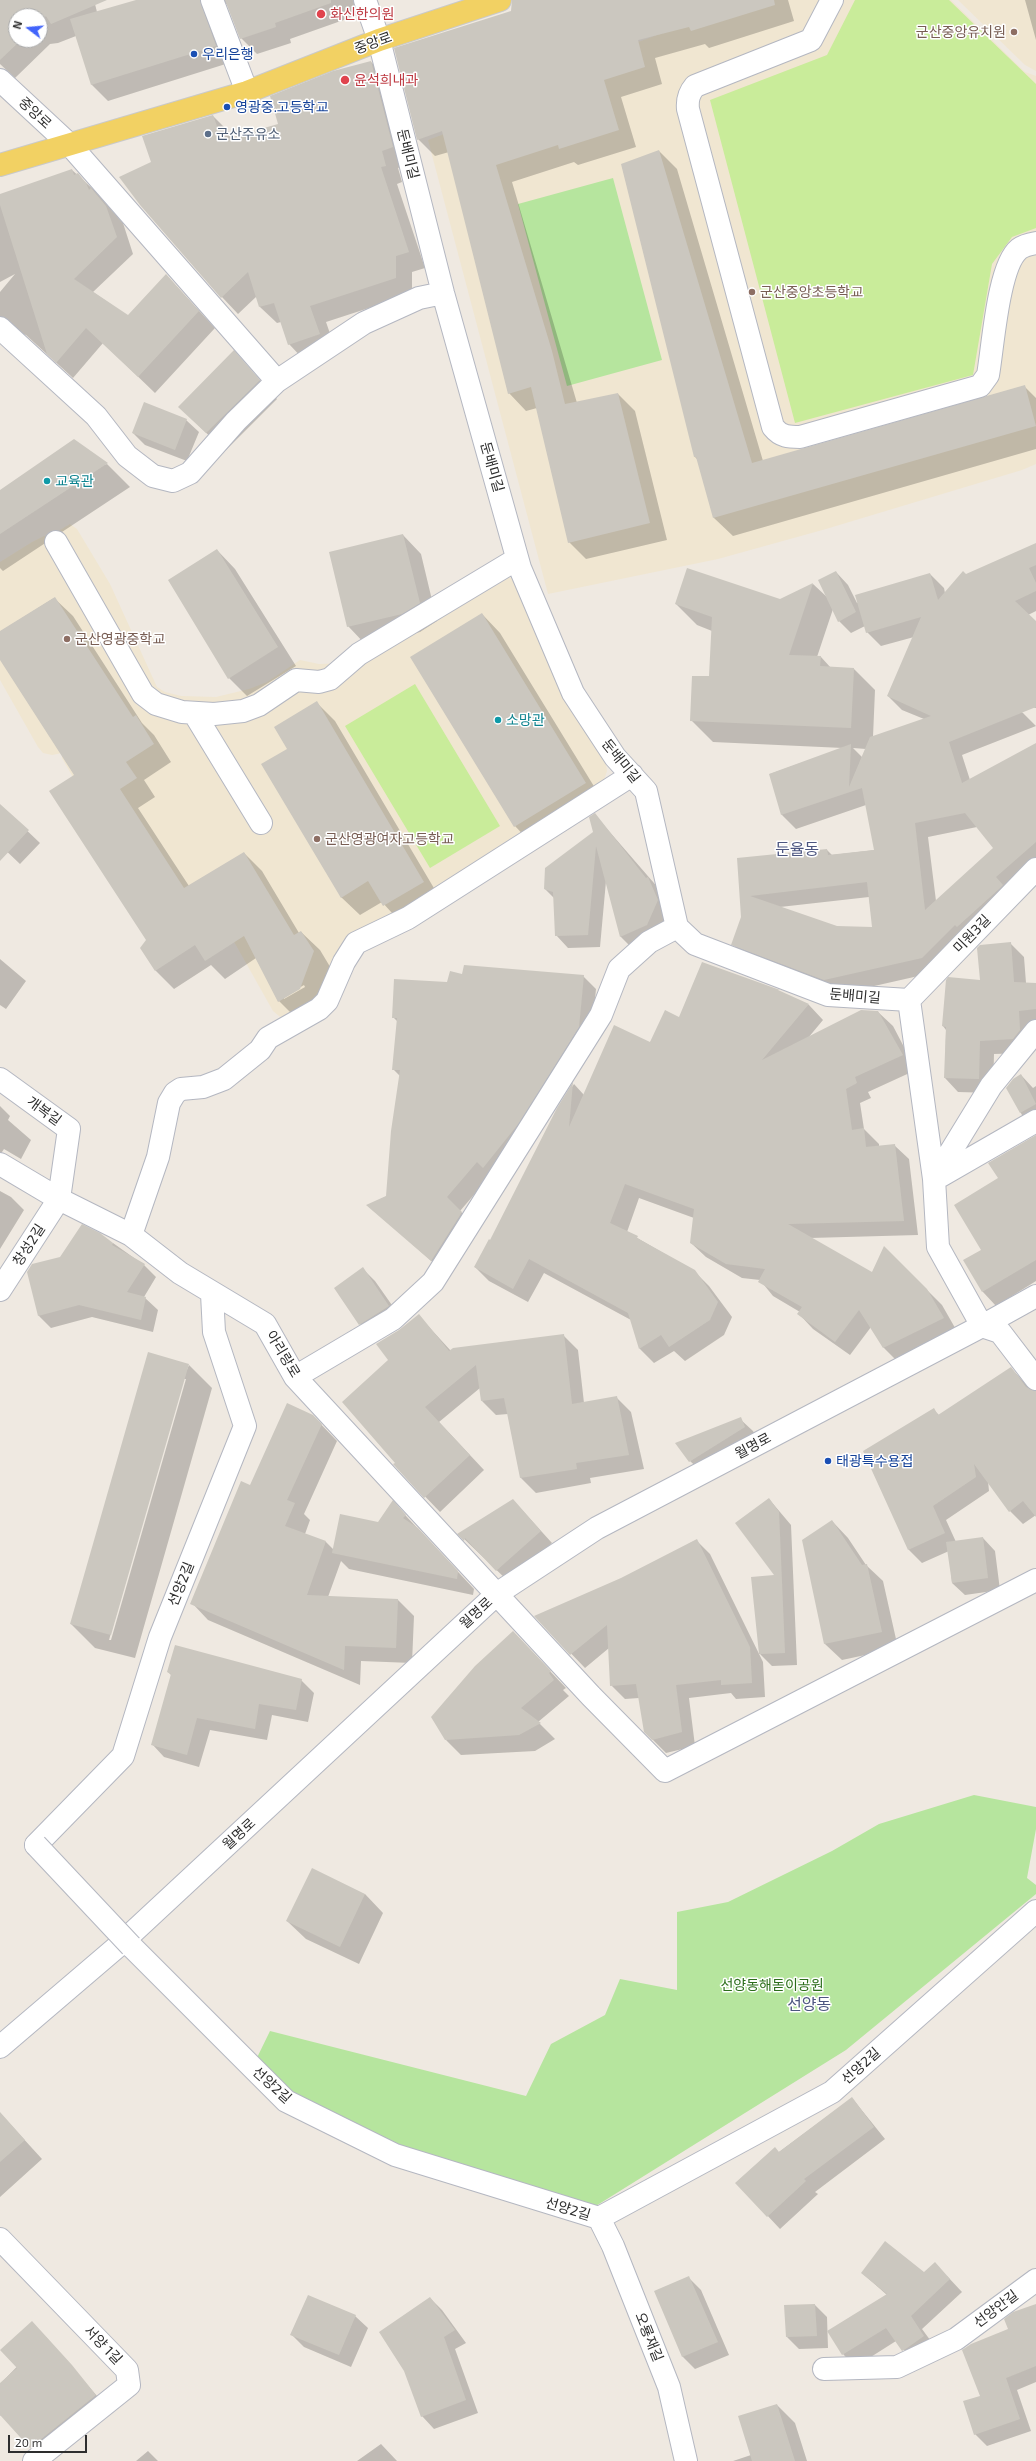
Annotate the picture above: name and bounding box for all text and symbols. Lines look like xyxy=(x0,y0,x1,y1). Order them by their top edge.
place label: 화신한의원 xyxy=(330,6,394,22)
north arrow xyxy=(8,8,48,48)
marker: 화신한의원 xyxy=(315,8,327,20)
text: N xyxy=(10,19,24,30)
place label: 군산중앙유치원 xyxy=(916,24,1006,40)
marker: 군산중앙유치원 xyxy=(1009,27,1019,37)
street label: 중앙로 xyxy=(352,28,394,58)
place label: 우리은행 xyxy=(202,46,254,62)
marker: 우리은행 xyxy=(189,49,199,59)
place label: 윤석희내과 xyxy=(354,72,418,88)
marker: 윤석희내과 xyxy=(339,74,351,86)
street label: 중앙로 xyxy=(15,94,55,132)
place label: 영광중.고등학교 xyxy=(235,99,328,115)
marker: 영광중.고등학교 xyxy=(222,102,232,112)
place label: 군산주유소 xyxy=(216,126,280,142)
street label: 둔배미길 xyxy=(394,127,422,181)
marker: 군산주유소 xyxy=(203,129,213,139)
place label: 군산중앙초등학교 xyxy=(760,284,863,300)
marker: 군산중앙초등학교 xyxy=(747,287,757,297)
street label: 둔배미길 xyxy=(477,440,507,494)
place label: 교육관 xyxy=(55,473,94,489)
marker: 교육관 xyxy=(42,476,52,486)
place label: 군산영광중학교 xyxy=(75,631,165,647)
marker: 군산영광중학교 xyxy=(62,634,72,644)
place label: 소망관 xyxy=(506,712,545,728)
marker: 소망관 xyxy=(493,715,503,725)
street label: 둔배미길 xyxy=(598,736,644,786)
place label: 군산영광여자고등학교 xyxy=(325,831,454,847)
marker: 군산영광여자고등학교 xyxy=(312,834,322,844)
district label: 둔율동 xyxy=(775,840,819,860)
street label: 미원3길 xyxy=(950,911,994,957)
street label: 둔배미길 xyxy=(829,985,881,1007)
street label: 개복길 xyxy=(23,1093,65,1129)
street label: 창성2길 xyxy=(9,1221,49,1269)
street label: 아리랑로 xyxy=(263,1328,303,1380)
street label: 월명로 xyxy=(732,1430,774,1462)
place label: 태광특수용접 xyxy=(836,1453,913,1469)
marker: 태광특수용접 xyxy=(823,1456,833,1466)
street label: 선양2길 xyxy=(165,1559,197,1609)
street label: 월명로 xyxy=(456,1594,496,1632)
street label: 월명로 xyxy=(219,1815,259,1853)
park label: 선양동해돋이공원 xyxy=(720,1977,824,1993)
district label: 선양동 xyxy=(787,1995,831,2015)
street label: 선양2길 xyxy=(838,2044,884,2088)
street label: 선양2길 xyxy=(249,2063,295,2107)
street label: 선양2길 xyxy=(543,2194,593,2224)
street label: 선양안길 xyxy=(970,2287,1022,2331)
street label: 오룡재길 xyxy=(632,2310,666,2364)
street label: 서양 1길 xyxy=(81,2322,125,2368)
scale bar xyxy=(10,2427,89,2453)
text: 20 m xyxy=(15,2435,42,2449)

